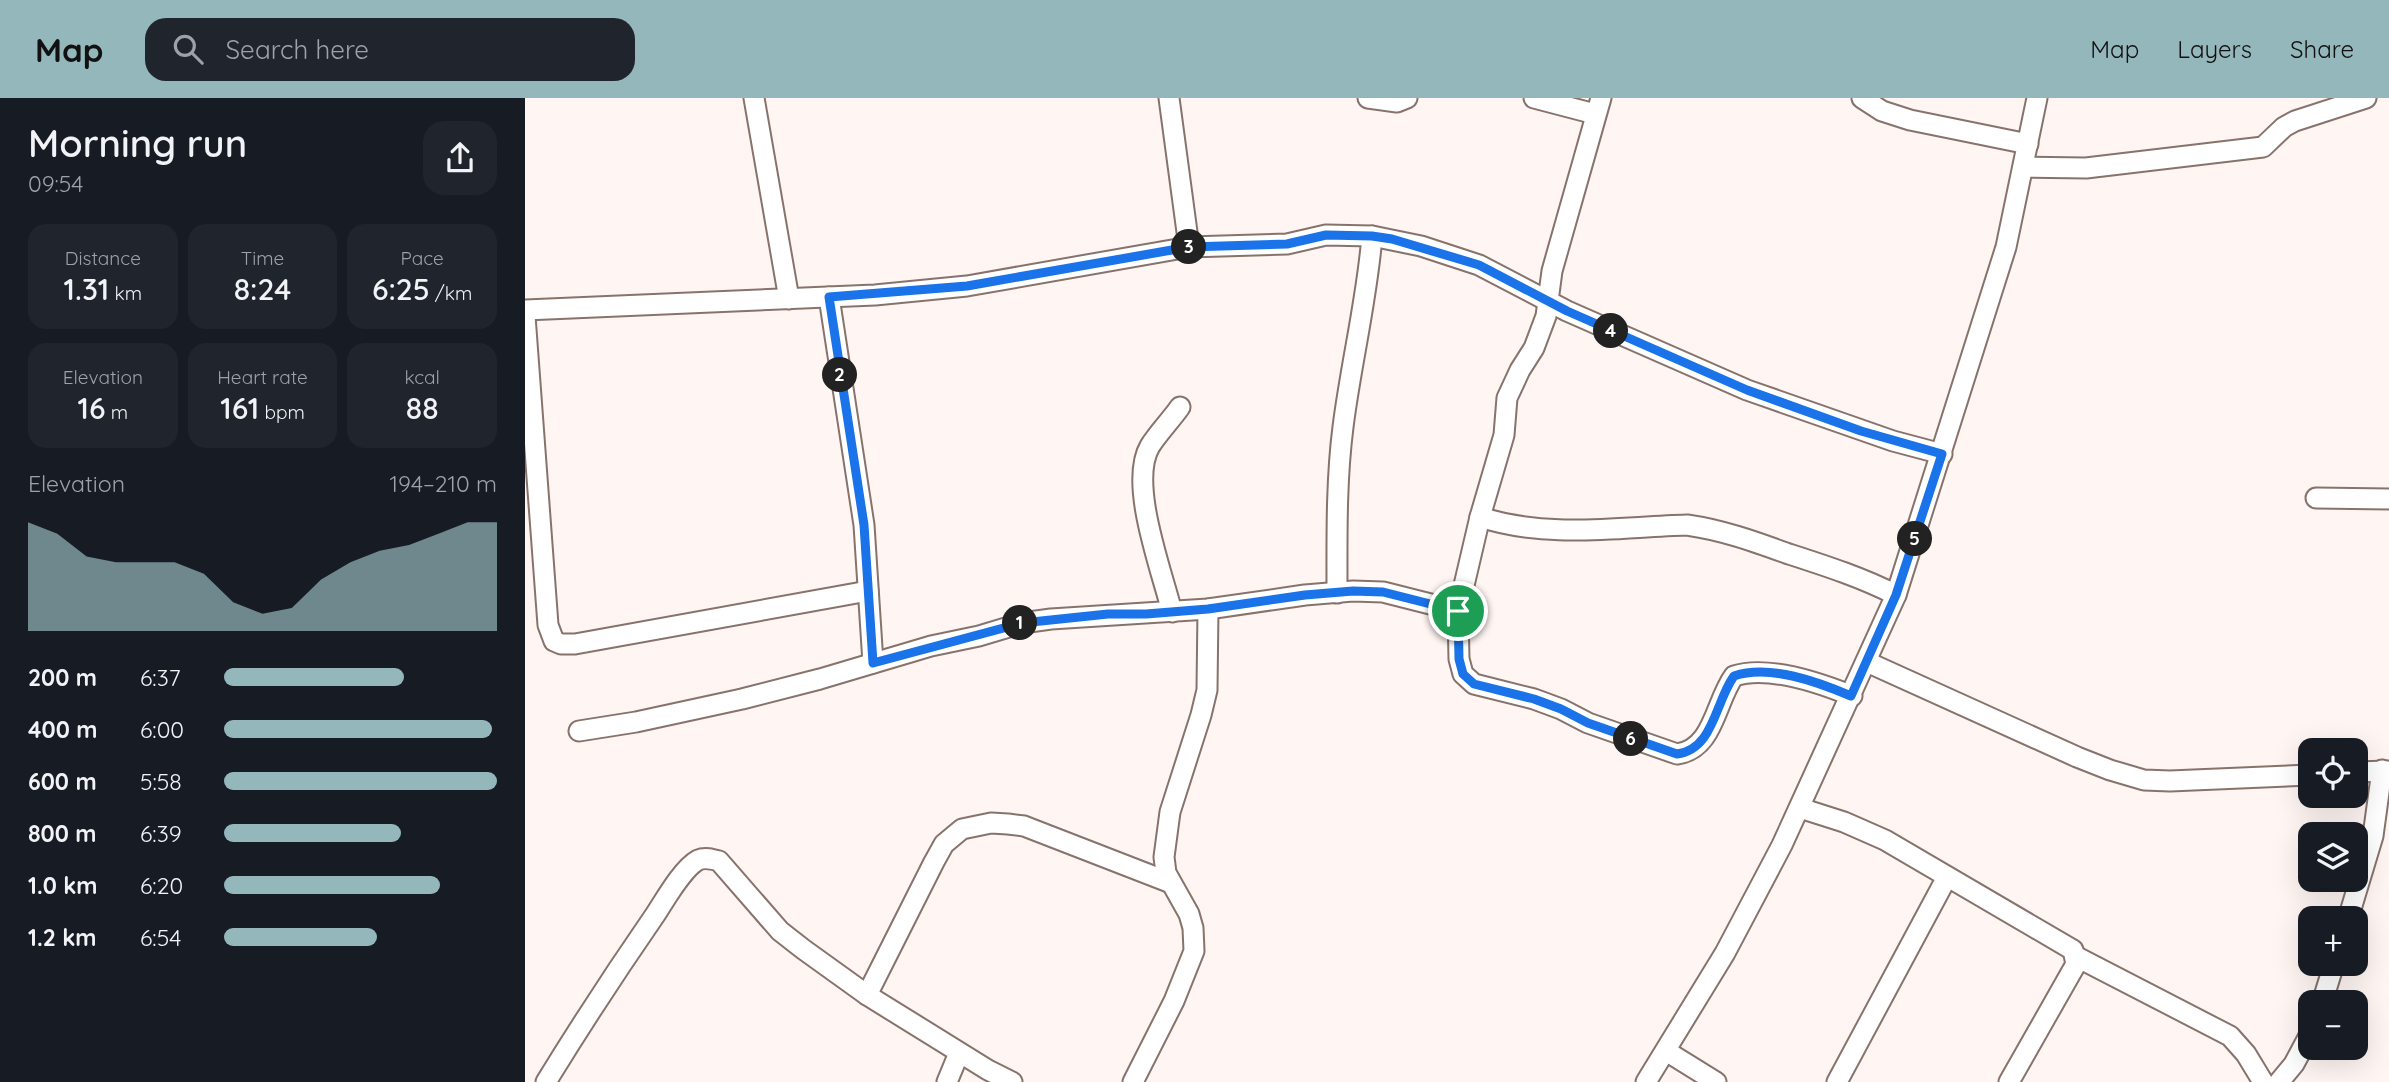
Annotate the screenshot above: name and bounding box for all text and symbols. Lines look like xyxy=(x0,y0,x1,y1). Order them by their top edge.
search box xyxy=(145,18,635,81)
text: Map xyxy=(35,29,103,70)
icon: search xyxy=(169,30,207,68)
text: Search here xyxy=(225,33,369,66)
text: Map xyxy=(2090,34,2139,64)
text: Layers xyxy=(2177,34,2252,64)
text: Share xyxy=(2290,34,2354,64)
text: Morning run xyxy=(28,119,247,167)
button: share xyxy=(423,121,497,195)
text: 09:54 xyxy=(28,169,83,198)
pin: 3 xyxy=(1171,230,1207,264)
text: 3 xyxy=(1183,234,1194,258)
text: Distance xyxy=(65,246,141,270)
text: Time xyxy=(241,246,284,270)
text: Pace xyxy=(401,246,444,270)
text: 1.31 xyxy=(64,270,109,308)
text: 8:24 xyxy=(234,270,291,308)
text: 6:25 xyxy=(372,270,430,308)
text: km xyxy=(109,281,142,305)
text: /km xyxy=(430,281,472,305)
pin: 4 xyxy=(1593,314,1629,348)
text: 4 xyxy=(1605,318,1616,342)
pin: 2 xyxy=(823,358,857,392)
text: 2 xyxy=(834,362,845,386)
text: Elevation xyxy=(63,365,143,389)
text: Heart rate xyxy=(217,365,308,389)
text: kcal xyxy=(404,365,440,389)
text: 16 xyxy=(78,389,106,427)
text: 161 xyxy=(220,389,259,427)
text: 88 xyxy=(406,389,439,427)
text: m xyxy=(106,400,128,424)
text: bpm xyxy=(259,400,305,424)
text: Elevation xyxy=(28,469,125,498)
text: 194–210 m xyxy=(390,469,497,498)
pin: 5 xyxy=(1897,522,1933,556)
text: 5 xyxy=(1909,526,1920,550)
pin xyxy=(1428,581,1488,641)
icon: arrive xyxy=(1439,592,1477,630)
pin: 1 xyxy=(1002,606,1037,640)
text: 1 xyxy=(1016,610,1023,634)
text: 200 m xyxy=(28,663,97,692)
text: 6:37 xyxy=(140,663,181,692)
text: 400 m xyxy=(28,715,97,744)
text: 6:00 xyxy=(140,715,184,744)
pin: 6 xyxy=(1613,722,1649,756)
text: 6 xyxy=(1625,726,1636,750)
map controls xyxy=(2298,738,2368,1060)
button: locate xyxy=(2298,738,2368,808)
text: 600 m xyxy=(28,767,97,796)
text: 5:58 xyxy=(140,767,182,796)
text: 800 m xyxy=(28,819,97,848)
text: 6:39 xyxy=(140,819,182,848)
button: layers xyxy=(2298,822,2368,892)
text: 1.0 km xyxy=(28,871,98,900)
text: 6:20 xyxy=(140,871,183,900)
button: + xyxy=(2298,906,2368,976)
text: 1.2 km xyxy=(28,923,97,952)
text: 6:54 xyxy=(140,923,181,952)
button: − xyxy=(2298,990,2368,1060)

